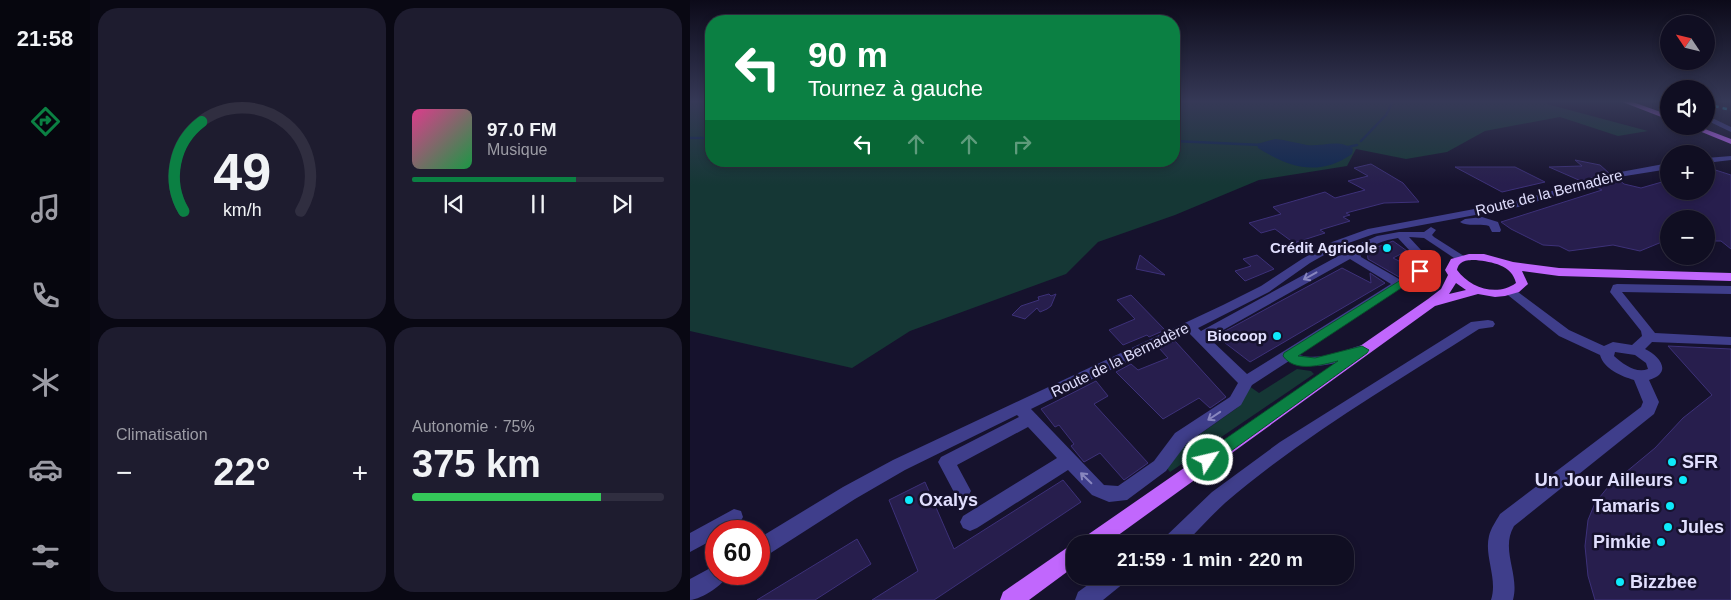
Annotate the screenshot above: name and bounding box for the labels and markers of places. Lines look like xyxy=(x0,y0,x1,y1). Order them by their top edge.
place label: Crédit Agricole xyxy=(1270,239,1377,256)
marker: Crédit Agricole xyxy=(1381,242,1393,254)
pin xyxy=(1399,250,1441,292)
place label: Biocoop xyxy=(1207,327,1267,344)
marker: Biocoop xyxy=(1271,330,1283,342)
place label: SFR xyxy=(1682,452,1718,472)
marker: SFR xyxy=(1666,456,1678,468)
place label: Un Jour Ailleurs xyxy=(1535,470,1673,490)
marker: Un Jour Ailleurs xyxy=(1677,474,1689,486)
place label: Oxalys xyxy=(919,490,978,510)
marker: Oxalys xyxy=(903,494,915,506)
place label: Tamaris xyxy=(1592,496,1660,516)
marker: Tamaris xyxy=(1664,500,1676,512)
place label: Jules xyxy=(1678,517,1724,537)
marker: Jules xyxy=(1662,521,1674,533)
place label: Pimkie xyxy=(1593,532,1651,552)
marker: Pimkie xyxy=(1655,536,1667,548)
place label: Bizzbee xyxy=(1630,572,1697,592)
marker: Bizzbee xyxy=(1614,576,1626,588)

